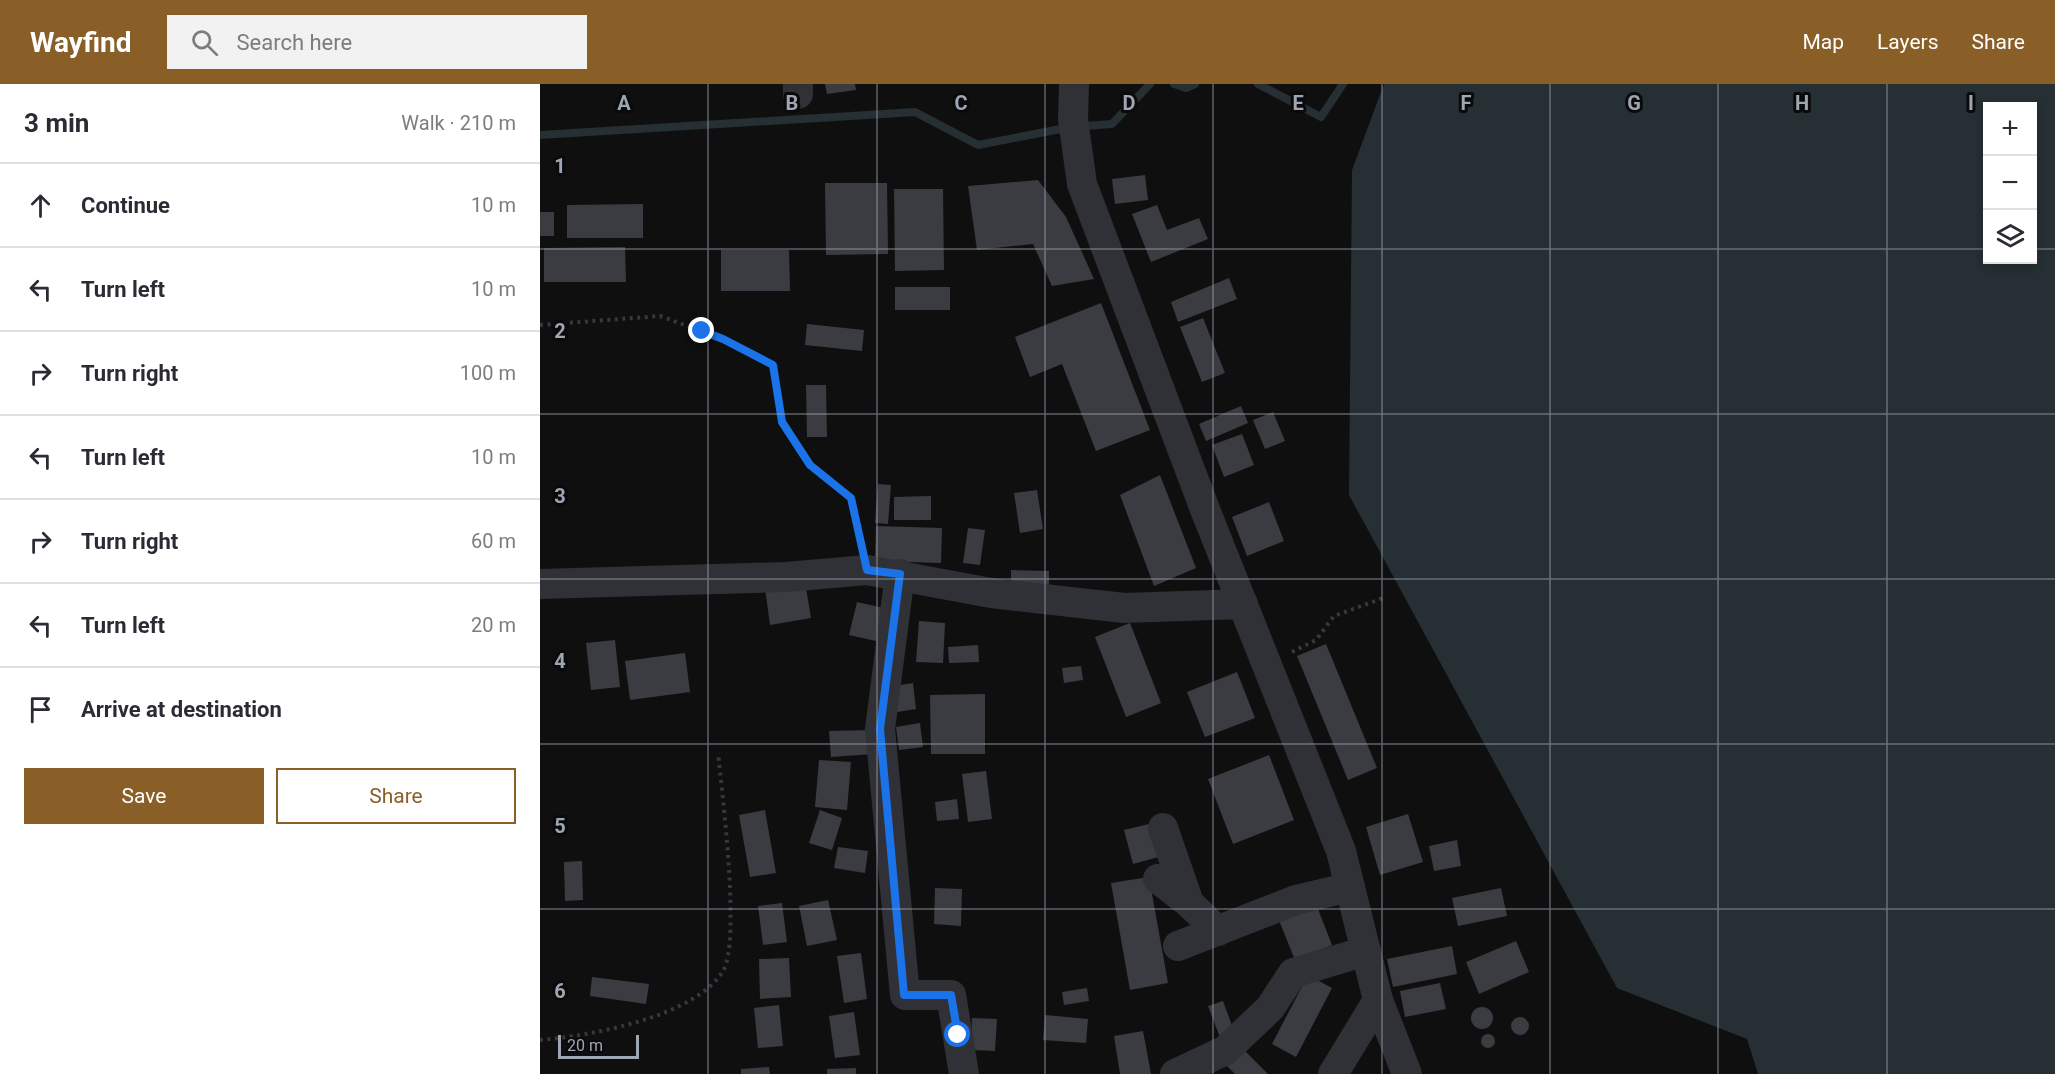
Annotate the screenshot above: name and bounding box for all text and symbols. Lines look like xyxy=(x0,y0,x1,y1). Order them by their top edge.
search box xyxy=(167,15,587,69)
text: Wayfind xyxy=(30,26,131,59)
icon: search xyxy=(188,26,221,59)
text: Search here xyxy=(236,30,352,55)
text: Map xyxy=(1802,30,1844,54)
text: Layers xyxy=(1877,30,1938,54)
text: Share xyxy=(1971,30,2025,54)
text: A xyxy=(617,91,631,115)
text: B xyxy=(786,91,798,115)
text: C xyxy=(954,91,968,115)
text: D xyxy=(1123,91,1136,115)
text: E xyxy=(1292,91,1304,115)
text: F xyxy=(1461,91,1472,115)
text: G xyxy=(1627,91,1641,115)
text: H xyxy=(1795,91,1809,115)
text: I xyxy=(1968,91,1974,115)
map controls xyxy=(1983,102,2037,264)
button: + xyxy=(1983,102,2037,156)
text: 3 min xyxy=(24,108,89,138)
text: Walk · 210 m xyxy=(401,111,516,135)
text: 1 xyxy=(554,154,566,178)
button: − xyxy=(1983,156,2037,210)
icon: ahead xyxy=(24,189,57,222)
text: Continue xyxy=(81,193,170,218)
text: 10 m xyxy=(471,193,516,217)
button: layers xyxy=(1983,210,2037,264)
icon: left xyxy=(24,273,57,306)
text: Turn left xyxy=(81,277,165,302)
text: 10 m xyxy=(471,277,516,301)
route end xyxy=(688,317,714,343)
text: 2 xyxy=(554,319,566,343)
icon: right xyxy=(24,357,57,390)
text: Turn right xyxy=(81,361,178,386)
text: 100 m xyxy=(460,361,516,385)
icon: left xyxy=(24,441,57,474)
text: Turn left xyxy=(81,445,165,470)
text: 10 m xyxy=(471,445,516,469)
text: 3 xyxy=(554,484,566,508)
icon: right xyxy=(24,525,57,558)
text: Turn right xyxy=(81,529,178,554)
text: 60 m xyxy=(471,529,516,553)
icon: left xyxy=(24,609,57,642)
text: Turn left xyxy=(81,613,165,638)
text: 20 m xyxy=(471,613,516,637)
text: 4 xyxy=(554,649,566,673)
icon: arrive xyxy=(24,693,57,726)
text: Arrive at destination xyxy=(81,697,282,722)
button: Save xyxy=(24,768,264,824)
button: Share xyxy=(276,768,516,824)
text: 5 xyxy=(554,814,566,838)
text: 6 xyxy=(554,979,566,1003)
route start xyxy=(944,1021,970,1047)
scale bar xyxy=(558,1032,639,1060)
text: 20 m xyxy=(567,1036,603,1055)

